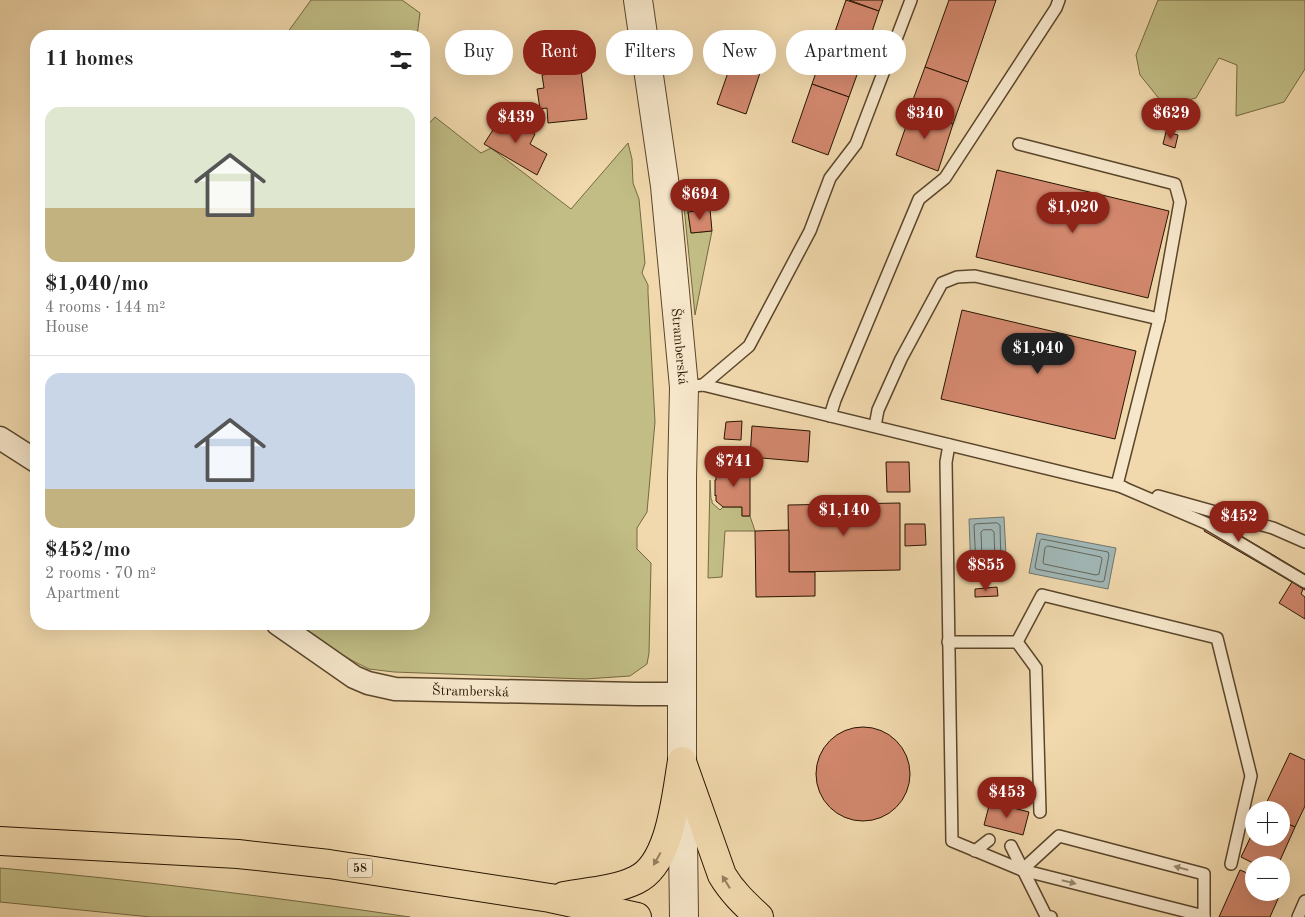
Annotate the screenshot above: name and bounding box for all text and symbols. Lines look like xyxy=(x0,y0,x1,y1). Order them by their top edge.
chip: Buy xyxy=(445,30,513,75)
chip: Rent xyxy=(523,30,596,75)
chip: Filters xyxy=(606,30,693,75)
chip: New xyxy=(703,30,776,75)
chip: Apartment xyxy=(786,30,906,75)
icon: filters xyxy=(387,46,415,74)
text: 11 homes xyxy=(45,49,133,70)
pin: $340 xyxy=(895,98,955,140)
pin: $629 xyxy=(1141,98,1201,140)
pin: $439 xyxy=(486,102,546,144)
text: $340 xyxy=(906,106,944,122)
text: $629 xyxy=(1152,106,1190,122)
text: $439 xyxy=(497,110,535,126)
icon: home xyxy=(185,140,275,230)
pin: $694 xyxy=(670,178,730,221)
text: $694 xyxy=(681,187,719,203)
pin: $1,020 xyxy=(1032,192,1114,234)
text: $1,020 xyxy=(1048,200,1098,216)
text: $1,040/mo xyxy=(45,274,149,295)
text: 4 rooms · 144 m² xyxy=(45,300,165,316)
street label: Štramberská xyxy=(669,307,690,386)
text: House xyxy=(45,320,88,336)
pin: $1,040 xyxy=(997,332,1079,375)
text: $1,040 xyxy=(1013,341,1063,357)
icon: home xyxy=(185,405,275,495)
pin: $741 xyxy=(704,446,764,488)
text: $741 xyxy=(715,454,753,470)
pin: $1,140 xyxy=(803,494,885,537)
pin: $452 xyxy=(1209,500,1269,543)
text: $1,140 xyxy=(819,503,869,519)
text: $452 xyxy=(1220,509,1258,525)
text: $452/mo xyxy=(45,540,131,561)
pin: $855 xyxy=(956,550,1016,592)
text: $855 xyxy=(967,558,1005,574)
text: 2 rooms · 70 m² xyxy=(45,566,156,582)
text: Apartment xyxy=(45,586,120,602)
street label: Štramberská xyxy=(432,681,509,699)
pin: $453 xyxy=(977,776,1037,819)
text: $453 xyxy=(988,785,1026,801)
map controls xyxy=(1245,801,1290,901)
button: + xyxy=(1245,801,1290,846)
one-way arrow xyxy=(653,851,661,866)
button: − xyxy=(1245,856,1290,901)
road number: 58 xyxy=(348,858,372,878)
one-way arrow xyxy=(1173,863,1188,871)
one-way arrow xyxy=(722,875,731,888)
one-way arrow xyxy=(1062,878,1077,886)

